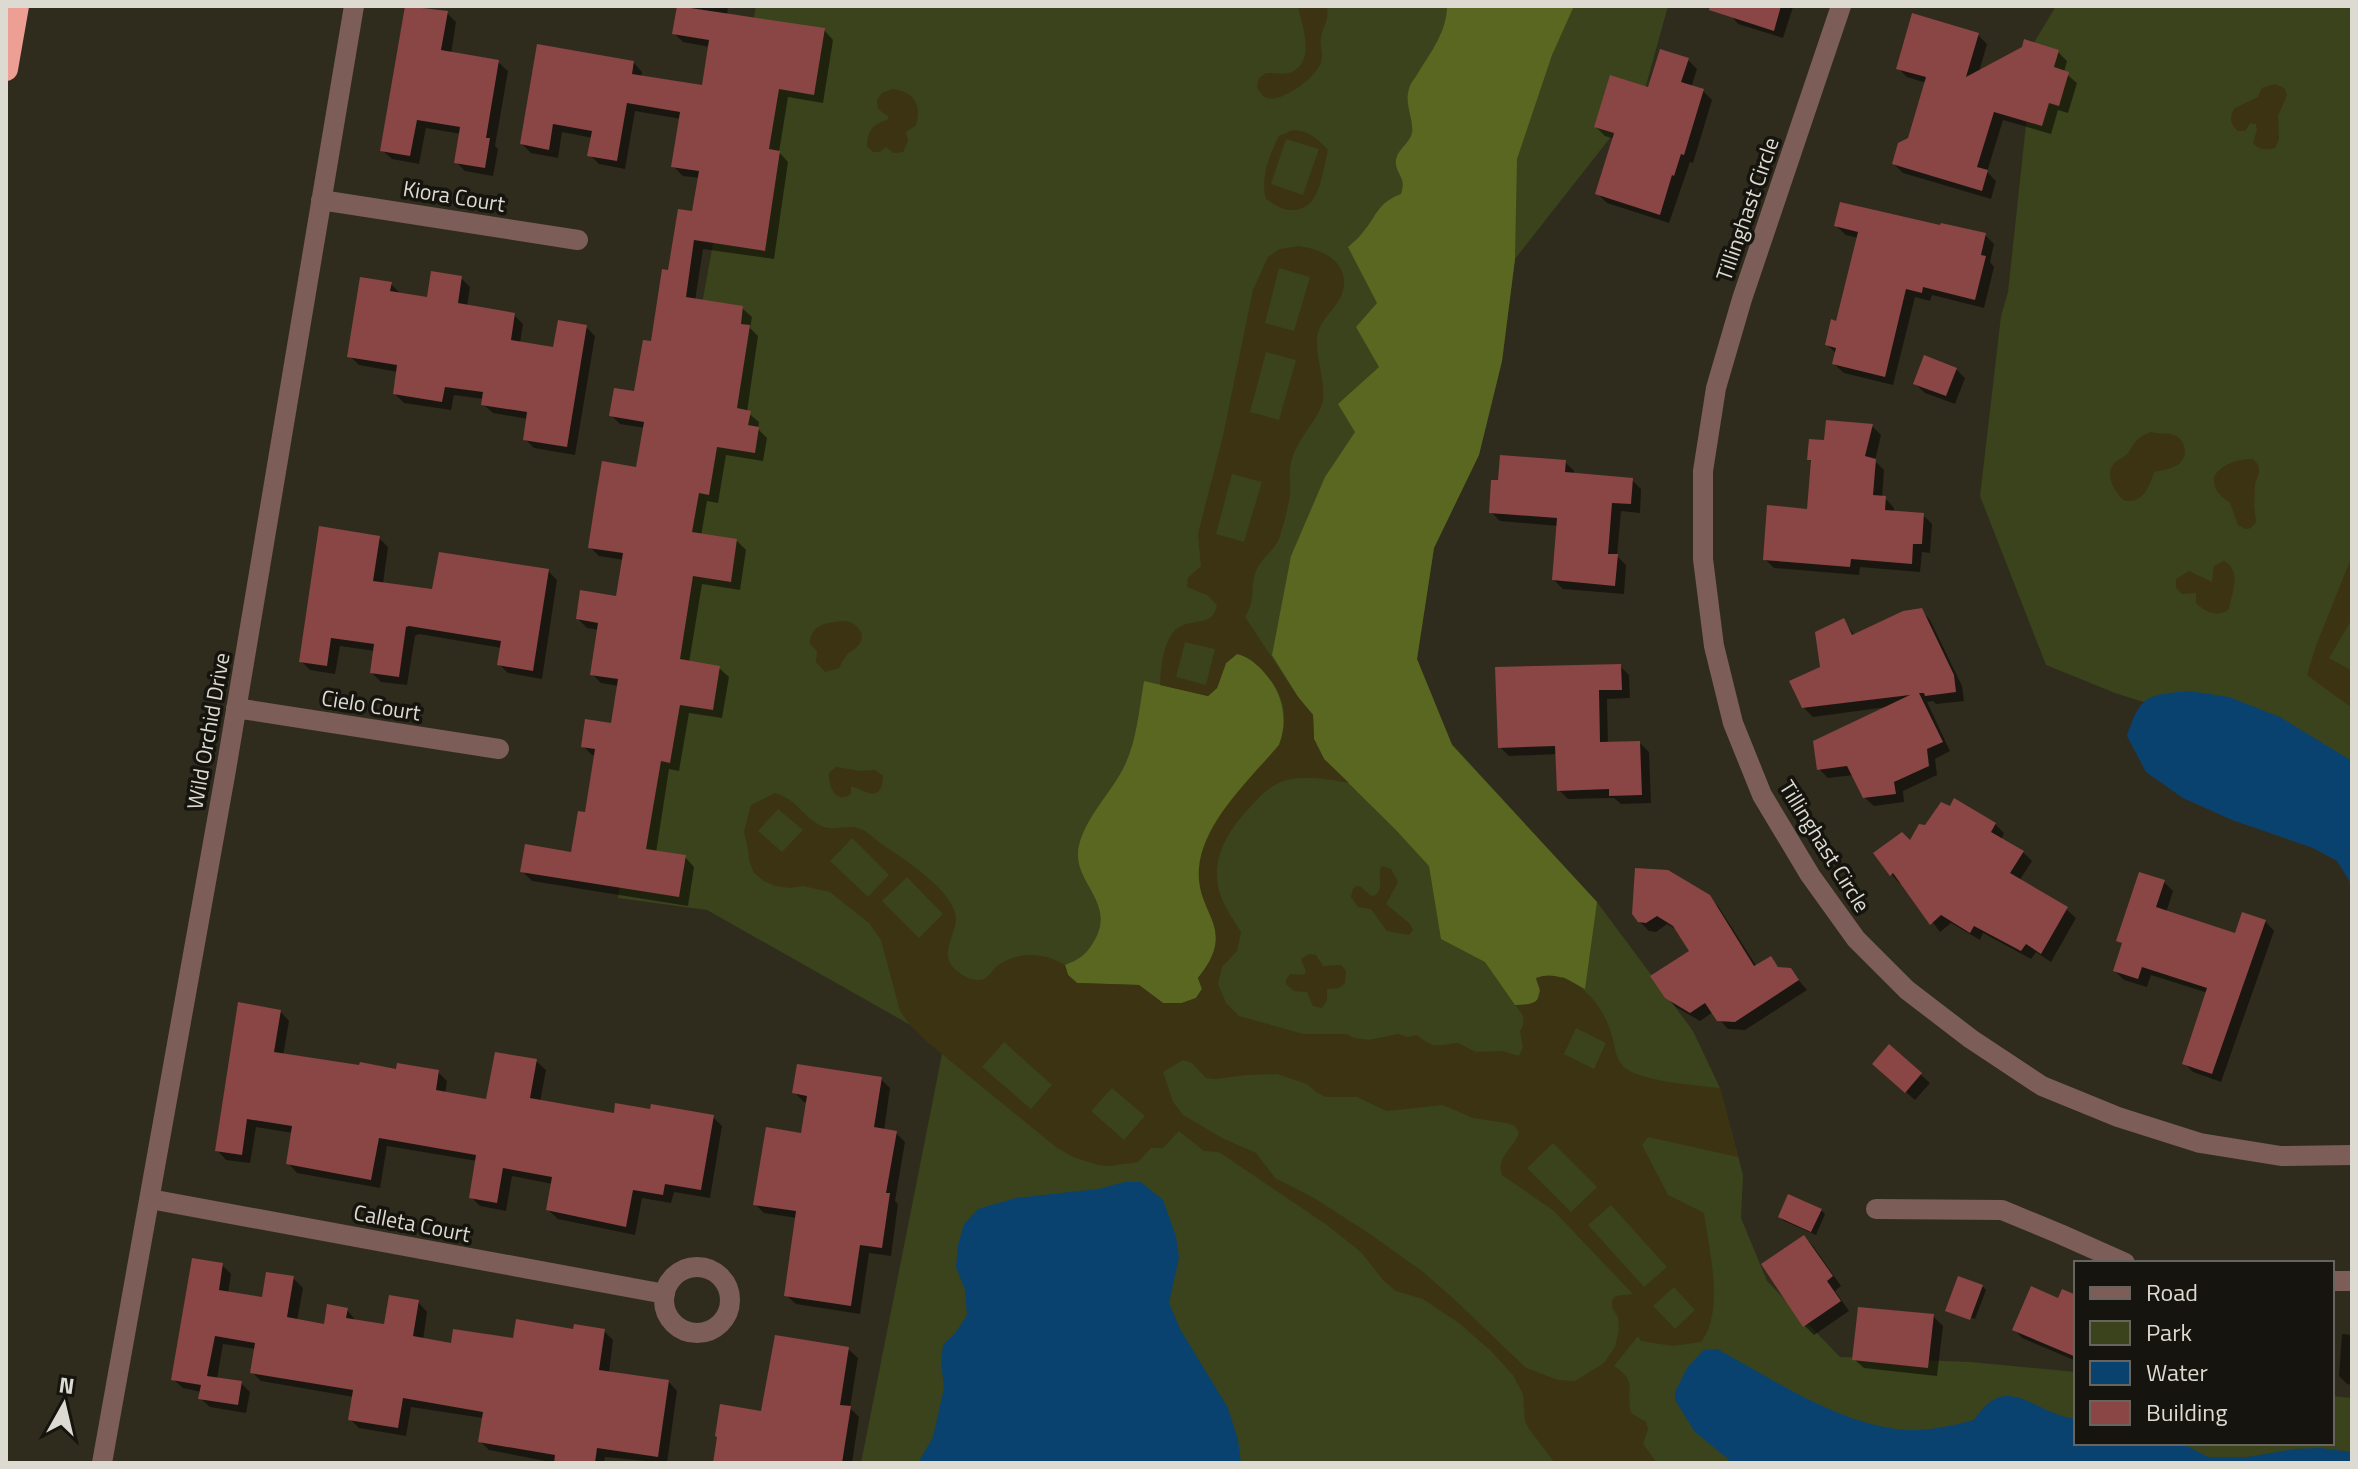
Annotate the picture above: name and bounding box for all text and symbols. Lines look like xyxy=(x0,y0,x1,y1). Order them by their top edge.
street label: Tillinghast Circle xyxy=(1706,133,1788,285)
street label: Kiora Court xyxy=(401,171,508,221)
street label: Wild Orchid Drive xyxy=(177,650,239,812)
street label: Cielo Court xyxy=(319,680,423,730)
street label: Tillinghast Circle xyxy=(1771,773,1879,919)
street label: Calleta Court xyxy=(351,1195,474,1251)
legend xyxy=(2074,1261,2334,1445)
text: Road xyxy=(2146,1274,2198,1310)
text: Park xyxy=(2146,1314,2192,1350)
text: Water xyxy=(2146,1354,2208,1390)
north arrow xyxy=(24,1365,104,1445)
text: N xyxy=(57,1367,77,1403)
text: Building xyxy=(2146,1394,2228,1430)

